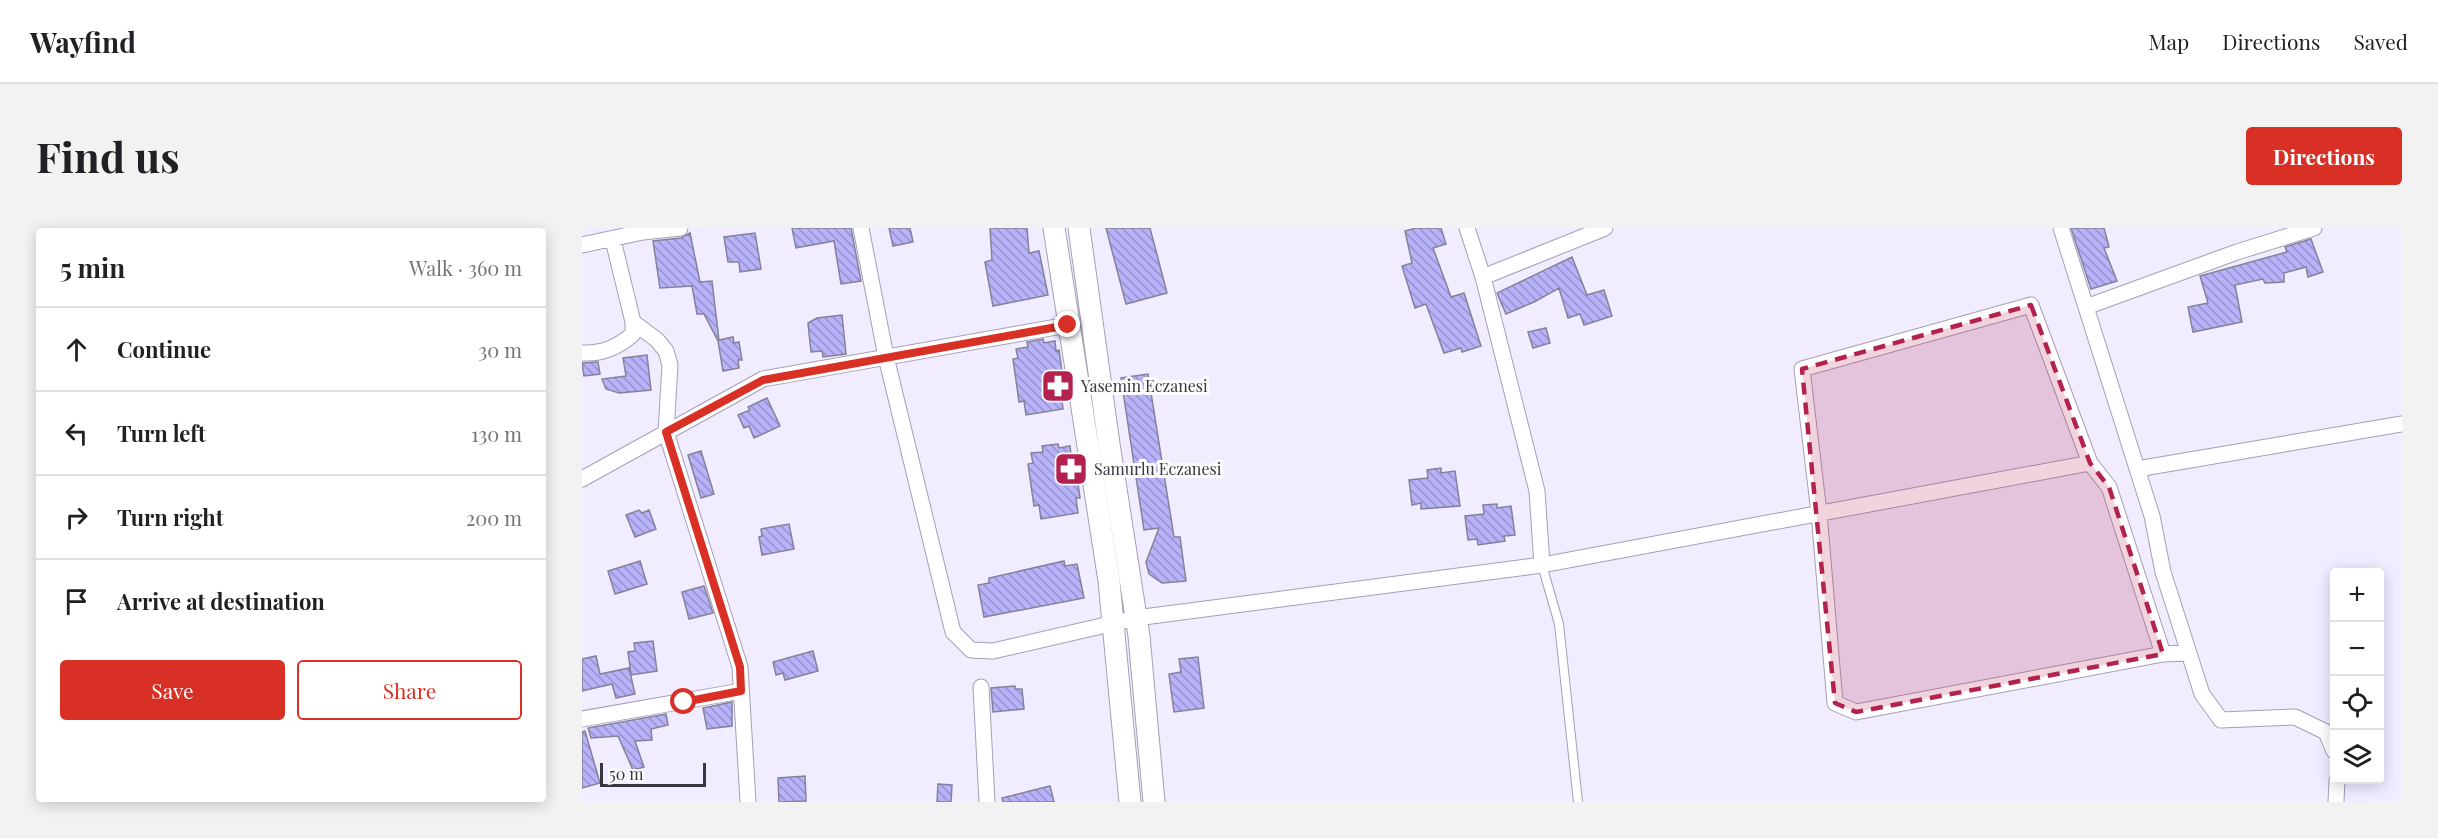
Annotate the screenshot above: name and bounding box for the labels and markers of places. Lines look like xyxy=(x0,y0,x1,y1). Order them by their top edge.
pharmacy icon: Yasemin Eczanesi xyxy=(1040,368,1076,404)
place label: Yasemin Eczanesi xyxy=(1080,375,1208,396)
pharmacy icon: Samurlu Eczanesi xyxy=(1053,451,1089,487)
place label: Samurlu Eczanesi xyxy=(1094,458,1222,479)

